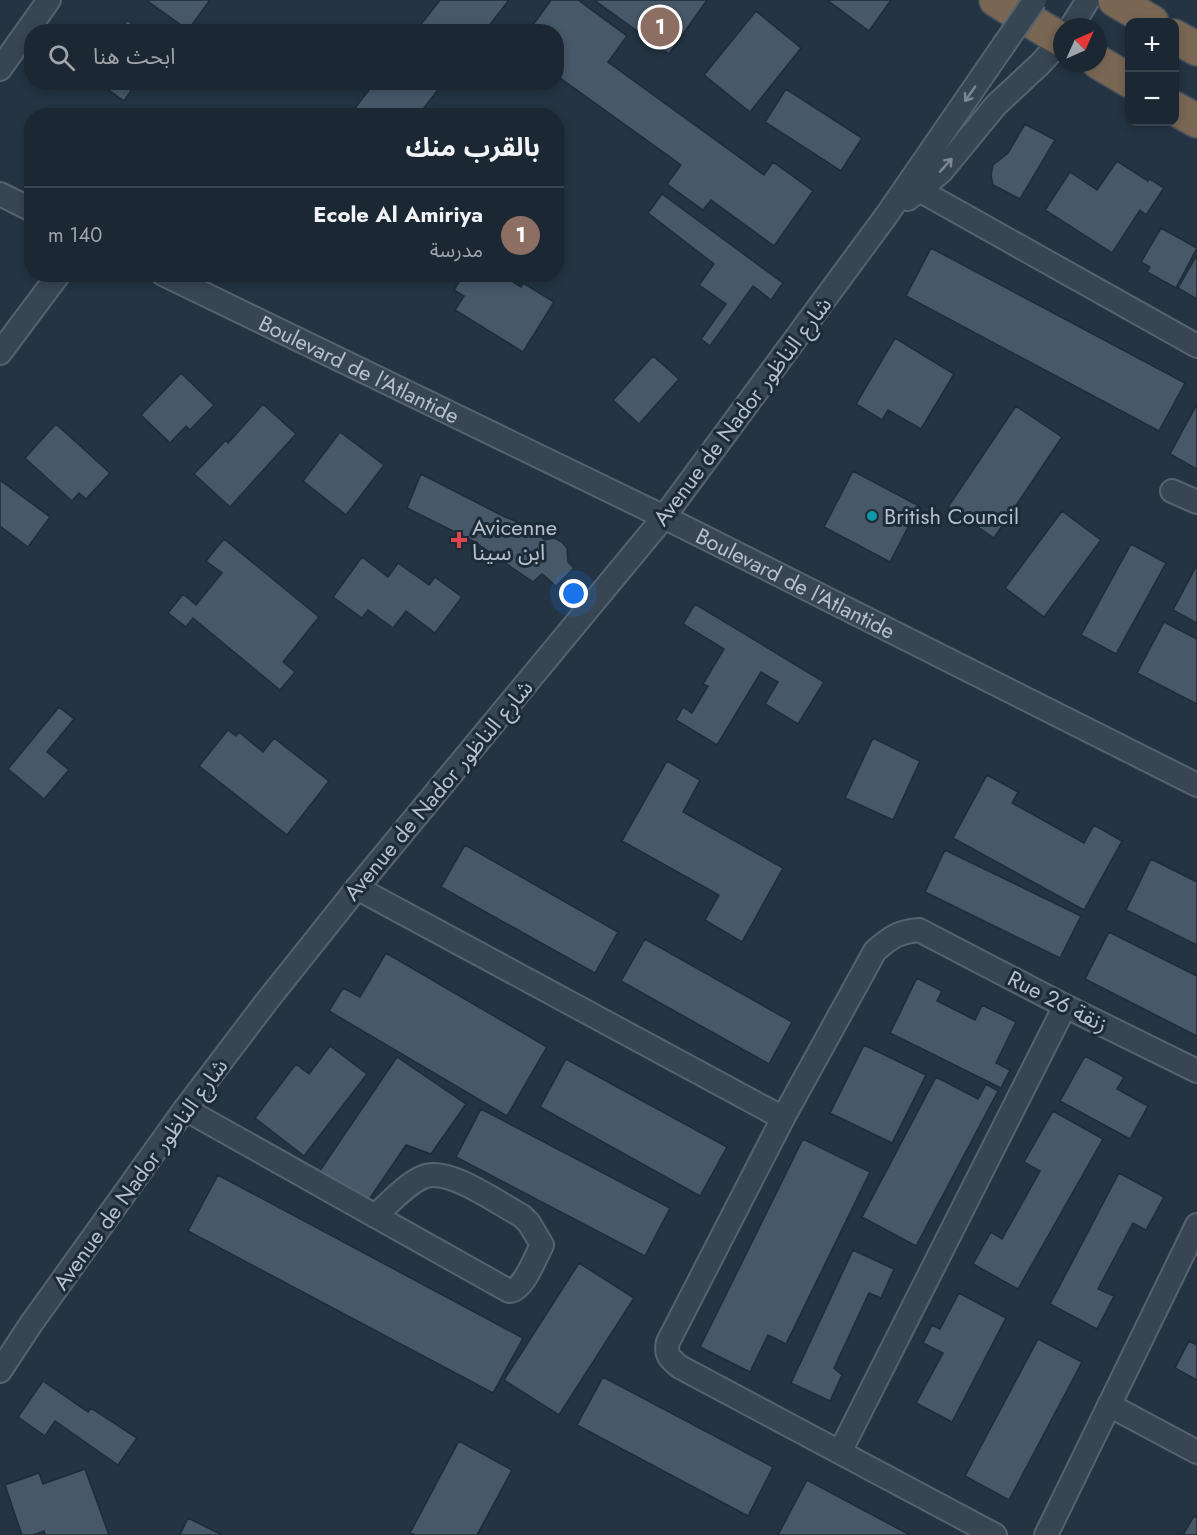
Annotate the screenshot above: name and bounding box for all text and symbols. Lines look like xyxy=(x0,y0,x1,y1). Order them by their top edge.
pin: 1 xyxy=(640,4,680,50)
north arrow xyxy=(1053,18,1107,72)
map controls xyxy=(1125,18,1179,126)
button: + xyxy=(1125,18,1179,72)
search box xyxy=(24,24,564,90)
text: ابحث هنا xyxy=(93,40,175,72)
icon: search xyxy=(45,41,78,74)
button: − xyxy=(1125,72,1179,126)
one-way arrow xyxy=(964,86,976,102)
text: بالقرب منك xyxy=(405,128,540,166)
one-way arrow xyxy=(939,158,953,173)
text: Ecole Al Amiriya xyxy=(313,198,483,230)
text: 140 m xyxy=(48,221,102,250)
text: 1 xyxy=(515,221,526,250)
text: مدرسة xyxy=(430,236,483,265)
street label: Avenue de Nador شارع الناظور xyxy=(645,290,840,533)
street label: Boulevard de l'Atlantide xyxy=(253,307,465,431)
place label: British Council xyxy=(884,500,1019,532)
marker: British Council xyxy=(865,509,879,523)
place label: Avicenne ابن سينا xyxy=(472,511,557,568)
street label: Boulevard de l'Atlantide xyxy=(690,520,901,647)
marker: Avicenne ابن سينا xyxy=(450,531,468,549)
your location xyxy=(559,579,588,608)
street label: Avenue de Nador شارع الناظور xyxy=(336,673,541,908)
street label: Rue 26 زنقة xyxy=(1002,962,1114,1040)
street label: Avenue de Nador شارع الناظور xyxy=(45,1051,236,1297)

